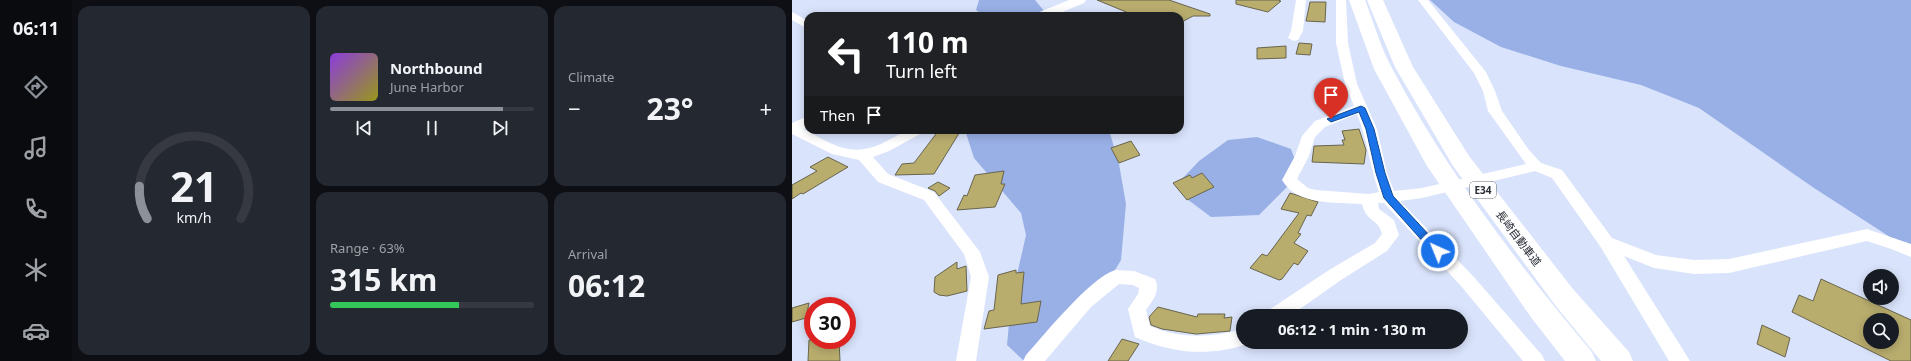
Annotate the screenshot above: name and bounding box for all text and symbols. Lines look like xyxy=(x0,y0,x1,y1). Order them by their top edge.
text: 06:11 xyxy=(13,16,59,40)
text: 110 m xyxy=(886,23,969,61)
icon: left xyxy=(820,28,872,80)
text: Northbound xyxy=(390,58,482,78)
text: Turn left xyxy=(886,59,957,83)
text: Climate xyxy=(568,68,614,86)
icon: directions xyxy=(22,73,50,101)
text: June Harbor xyxy=(390,78,464,96)
pin xyxy=(1314,78,1348,119)
icon: arrive xyxy=(1320,84,1342,106)
text: 23° xyxy=(646,88,694,129)
text: − xyxy=(568,93,581,123)
text: + xyxy=(759,93,772,123)
icon: arrive xyxy=(863,104,885,126)
text: Then xyxy=(820,105,855,125)
icon: previous xyxy=(353,117,375,139)
icon: pause xyxy=(421,117,443,139)
icon: next xyxy=(489,117,511,139)
icon: music xyxy=(22,134,50,162)
text: 21 xyxy=(170,157,218,213)
road number: E34 xyxy=(1470,182,1496,198)
icon: phone xyxy=(22,195,50,223)
text: km/h xyxy=(176,207,212,226)
street label: 長崎自動車道 xyxy=(1493,207,1545,269)
position arrow xyxy=(1417,230,1459,272)
text: Range · 63% xyxy=(330,239,405,257)
text: Arrival xyxy=(568,245,608,263)
icon: climate xyxy=(22,256,50,284)
text: 315 km xyxy=(330,259,437,300)
text: 06:12 xyxy=(568,265,645,306)
map controls xyxy=(1863,269,1899,349)
button: sound xyxy=(1863,269,1899,305)
speed limit sign: 30 xyxy=(804,297,856,349)
button: search xyxy=(1863,313,1899,349)
icon: car xyxy=(22,317,50,345)
text: 06:12 · 1 min · 130 m xyxy=(1278,319,1426,339)

